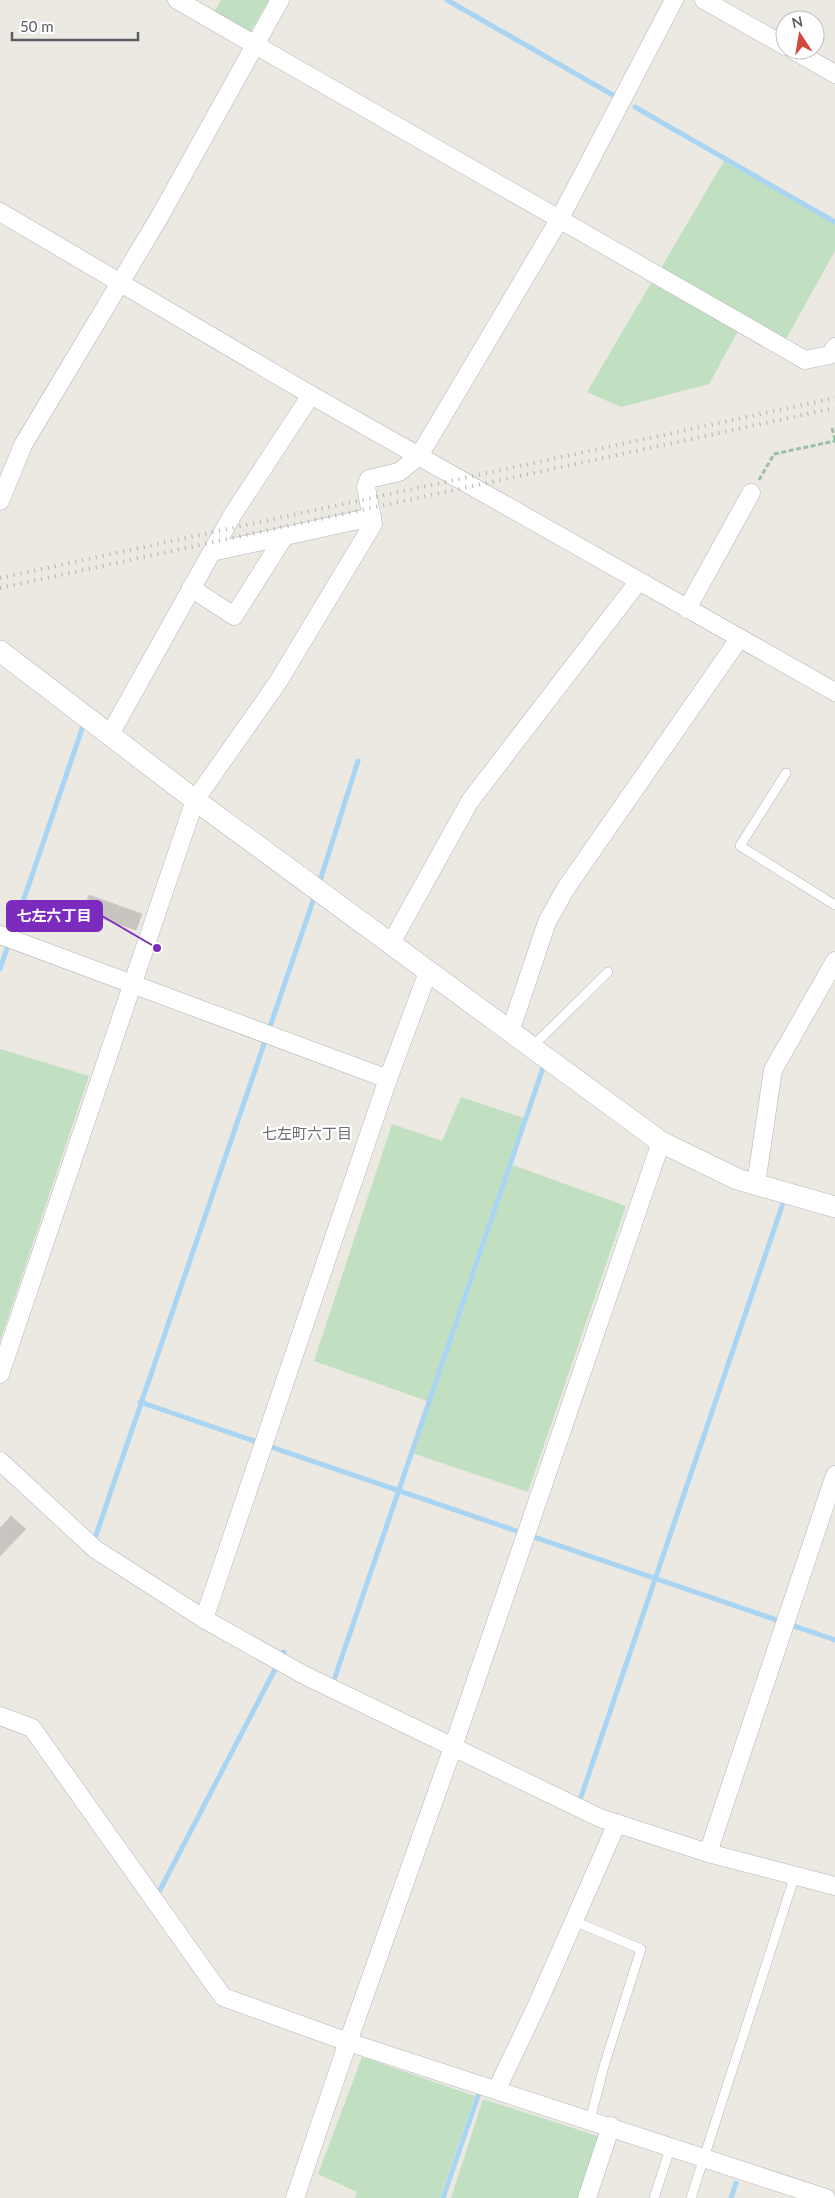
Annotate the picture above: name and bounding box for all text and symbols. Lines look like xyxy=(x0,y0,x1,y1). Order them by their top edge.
scale bar xyxy=(12,10,139,42)
north arrow xyxy=(775,10,825,60)
text: N xyxy=(790,12,804,31)
text: 50 m xyxy=(20,17,54,35)
callout: 七左六丁目 xyxy=(7,901,102,931)
text: 七左六丁目 xyxy=(16,906,92,924)
district label: 七左町六丁目 xyxy=(262,1124,352,1142)

